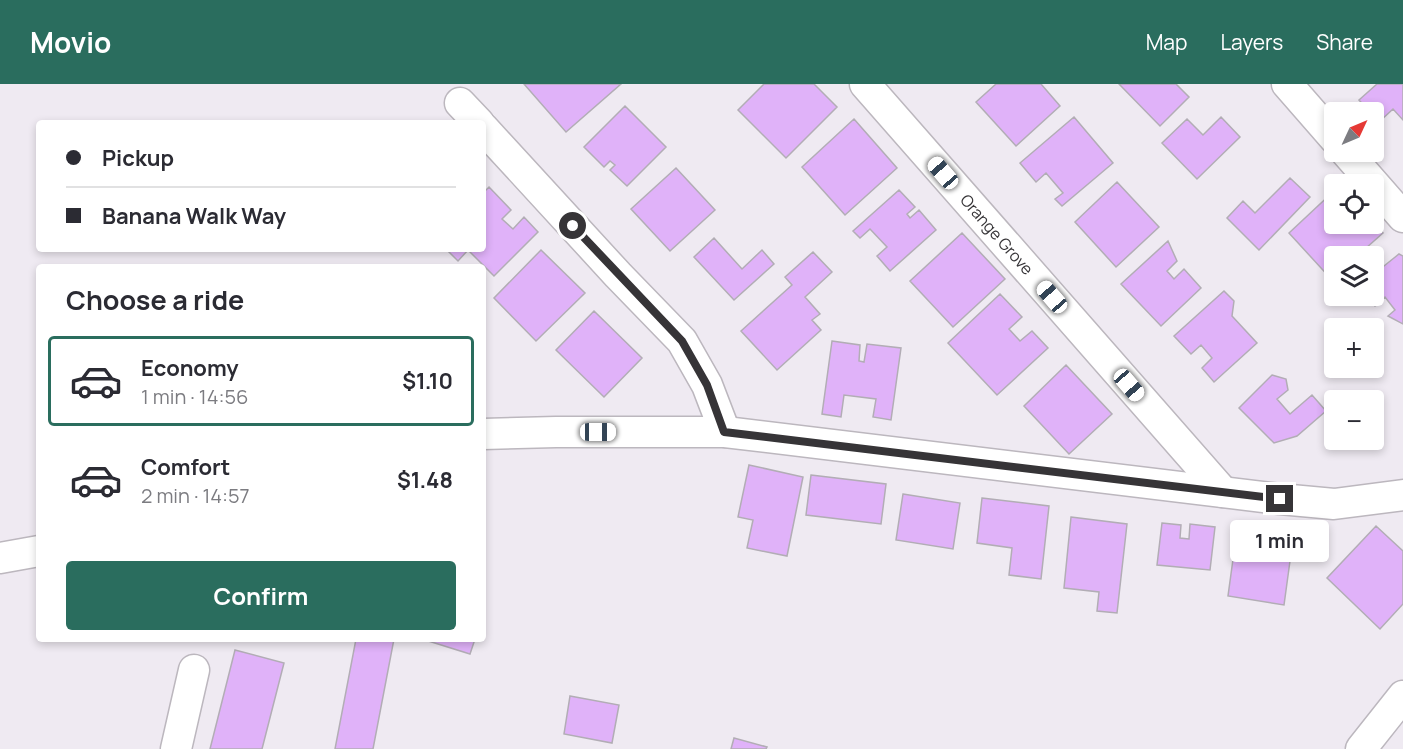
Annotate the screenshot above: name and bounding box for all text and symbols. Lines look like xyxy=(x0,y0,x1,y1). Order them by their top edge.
text: Movio xyxy=(30,23,111,61)
text: Map xyxy=(1146,28,1187,56)
text: Layers xyxy=(1220,28,1283,56)
text: Share xyxy=(1316,28,1373,56)
north arrow xyxy=(1324,102,1384,162)
map controls xyxy=(1324,102,1384,450)
text: Pickup xyxy=(102,143,174,173)
car xyxy=(924,154,962,192)
button: locate xyxy=(1324,174,1384,234)
street label: Orange Grove xyxy=(955,189,1038,279)
text: Banana Walk Way xyxy=(102,201,286,231)
route start xyxy=(559,212,586,239)
button: layers xyxy=(1324,246,1384,306)
car xyxy=(1033,278,1071,316)
text: Choose a ride xyxy=(66,281,244,318)
button: + xyxy=(1324,318,1384,378)
text: Economy xyxy=(141,353,239,383)
icon: car xyxy=(69,354,123,408)
text: $1.10 xyxy=(402,366,453,396)
car xyxy=(1110,366,1148,404)
text: 1 min · 14:56 xyxy=(141,383,248,410)
button: − xyxy=(1324,390,1384,450)
car xyxy=(580,423,616,441)
text: Comfort xyxy=(141,452,230,482)
icon: car xyxy=(69,453,123,507)
text: $1.48 xyxy=(397,465,453,495)
text: 2 min · 14:57 xyxy=(141,482,250,509)
route end xyxy=(1266,485,1293,512)
callout: 1 min xyxy=(1230,520,1330,562)
text: 1 min xyxy=(1255,527,1304,554)
button: Confirm xyxy=(66,561,456,630)

